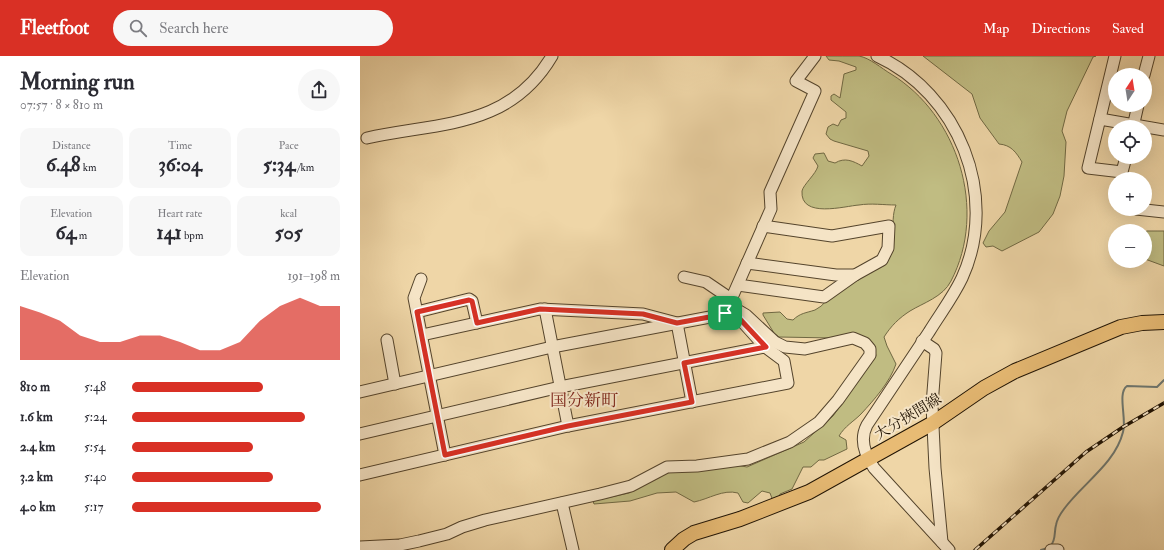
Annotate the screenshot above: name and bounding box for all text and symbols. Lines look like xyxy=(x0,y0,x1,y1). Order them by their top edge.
search box xyxy=(113,10,393,46)
text: Fleetfoot xyxy=(20,16,89,40)
icon: search xyxy=(127,17,149,39)
text: Search here xyxy=(159,19,229,38)
text: Map xyxy=(983,20,1009,37)
text: Directions xyxy=(1031,20,1090,37)
text: Saved xyxy=(1112,20,1144,37)
text: Morning run xyxy=(20,68,135,96)
north arrow xyxy=(1108,68,1152,112)
map controls xyxy=(1108,68,1152,268)
button: share xyxy=(298,69,340,111)
text: 07:57 · 8 × 810 m xyxy=(20,97,103,113)
button: locate xyxy=(1108,120,1152,164)
text: Distance xyxy=(52,139,91,152)
text: Time xyxy=(168,139,192,152)
text: Pace xyxy=(279,139,299,152)
text: 6.48 xyxy=(46,152,81,177)
text: 36:04 xyxy=(158,152,202,177)
text: 5:34 xyxy=(263,152,295,177)
text: km xyxy=(81,161,97,174)
text: /km xyxy=(295,161,314,174)
button: + xyxy=(1108,172,1152,216)
text: Elevation xyxy=(50,207,92,220)
text: Heart rate xyxy=(158,207,202,220)
text: kcal xyxy=(280,207,297,220)
text: 64 xyxy=(55,220,76,245)
text: 141 xyxy=(157,220,182,245)
text: 505 xyxy=(275,220,302,245)
button: − xyxy=(1108,224,1152,268)
text: m xyxy=(76,229,87,242)
text: bpm xyxy=(182,229,203,242)
text: Elevation xyxy=(20,268,70,284)
text: 191–198 m xyxy=(287,268,340,284)
pin xyxy=(708,296,742,330)
icon: arrive xyxy=(714,302,736,324)
text: 810 m xyxy=(20,379,50,395)
text: 5:48 xyxy=(84,379,106,395)
district label: 国分新町 xyxy=(550,390,618,411)
street label: 大分挾間線 xyxy=(871,390,945,444)
text: 1.6 km xyxy=(20,409,53,425)
text: 5:24 xyxy=(84,409,107,425)
text: 2.4 km xyxy=(20,439,55,455)
text: 5:54 xyxy=(84,439,105,455)
text: 3.2 km xyxy=(20,469,53,485)
text: 5:40 xyxy=(84,469,107,485)
text: 4.0 km xyxy=(20,499,55,515)
text: 5:17 xyxy=(84,499,104,515)

